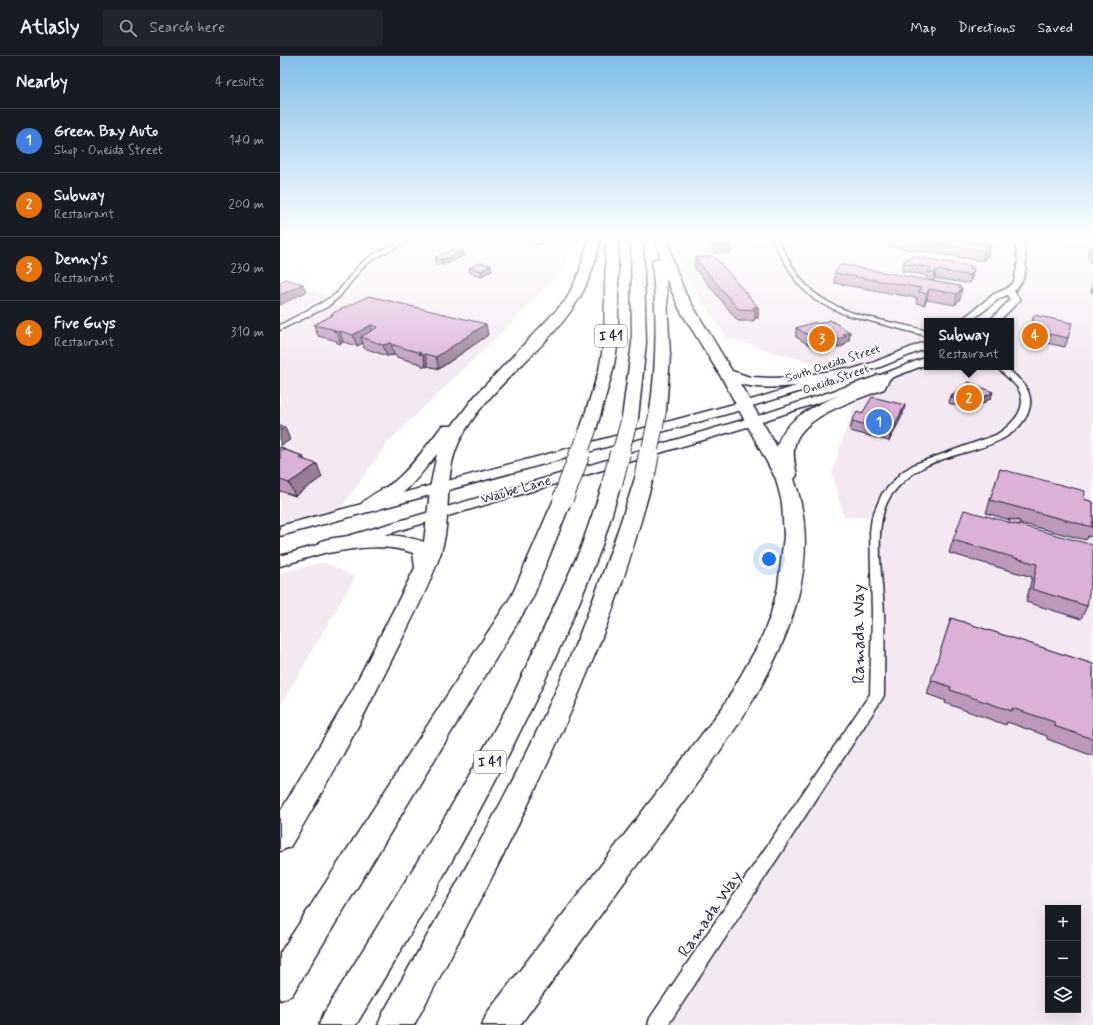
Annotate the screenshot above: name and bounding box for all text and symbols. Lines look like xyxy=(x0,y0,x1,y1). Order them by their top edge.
search box xyxy=(103,10,383,46)
text: Atlasly xyxy=(20,15,79,40)
icon: search xyxy=(117,17,139,39)
text: Search here xyxy=(149,18,225,38)
text: Map xyxy=(910,19,936,37)
text: Directions xyxy=(958,19,1016,37)
text: Saved xyxy=(1038,19,1073,37)
text: Nearby xyxy=(16,71,68,93)
text: 4 results xyxy=(215,74,264,91)
text: Green Bay Auto xyxy=(54,122,158,142)
text: 1 xyxy=(26,132,32,149)
text: 140 m xyxy=(229,132,264,149)
text: Shop · Oneida Street xyxy=(54,142,163,159)
text: Subway xyxy=(54,186,105,206)
text: 2 xyxy=(26,196,32,213)
text: 200 m xyxy=(229,196,264,213)
text: Restaurant xyxy=(54,206,114,223)
text: Denny's xyxy=(54,250,108,270)
text: 3 xyxy=(26,260,32,277)
text: 230 m xyxy=(230,260,264,277)
text: Restaurant xyxy=(54,270,114,287)
text: Five Guys xyxy=(54,314,116,334)
popup xyxy=(924,318,1014,370)
pin: 4 xyxy=(1022,321,1048,351)
text: 4 xyxy=(25,324,33,341)
text: 310 m xyxy=(231,324,264,341)
pin: 3 xyxy=(809,324,835,354)
road number: I 41 xyxy=(595,325,627,347)
text: Subway xyxy=(939,326,989,346)
text: Restaurant xyxy=(54,334,114,351)
street label: South Oneida Street xyxy=(783,342,883,386)
text: Restaurant xyxy=(939,346,999,363)
street label: Oneida Street xyxy=(800,362,872,398)
pin: 2 xyxy=(956,383,982,413)
pin: 1 xyxy=(866,407,892,437)
street label: Waube Lane xyxy=(479,471,553,509)
your location xyxy=(759,549,779,569)
street label: Ramada Way xyxy=(848,584,870,684)
road number: I 41 xyxy=(474,751,506,773)
street label: Ramada Way xyxy=(673,867,747,961)
map controls xyxy=(1045,905,1081,1013)
button: + xyxy=(1045,905,1081,941)
button: − xyxy=(1045,941,1081,977)
button: layers xyxy=(1045,977,1081,1013)

